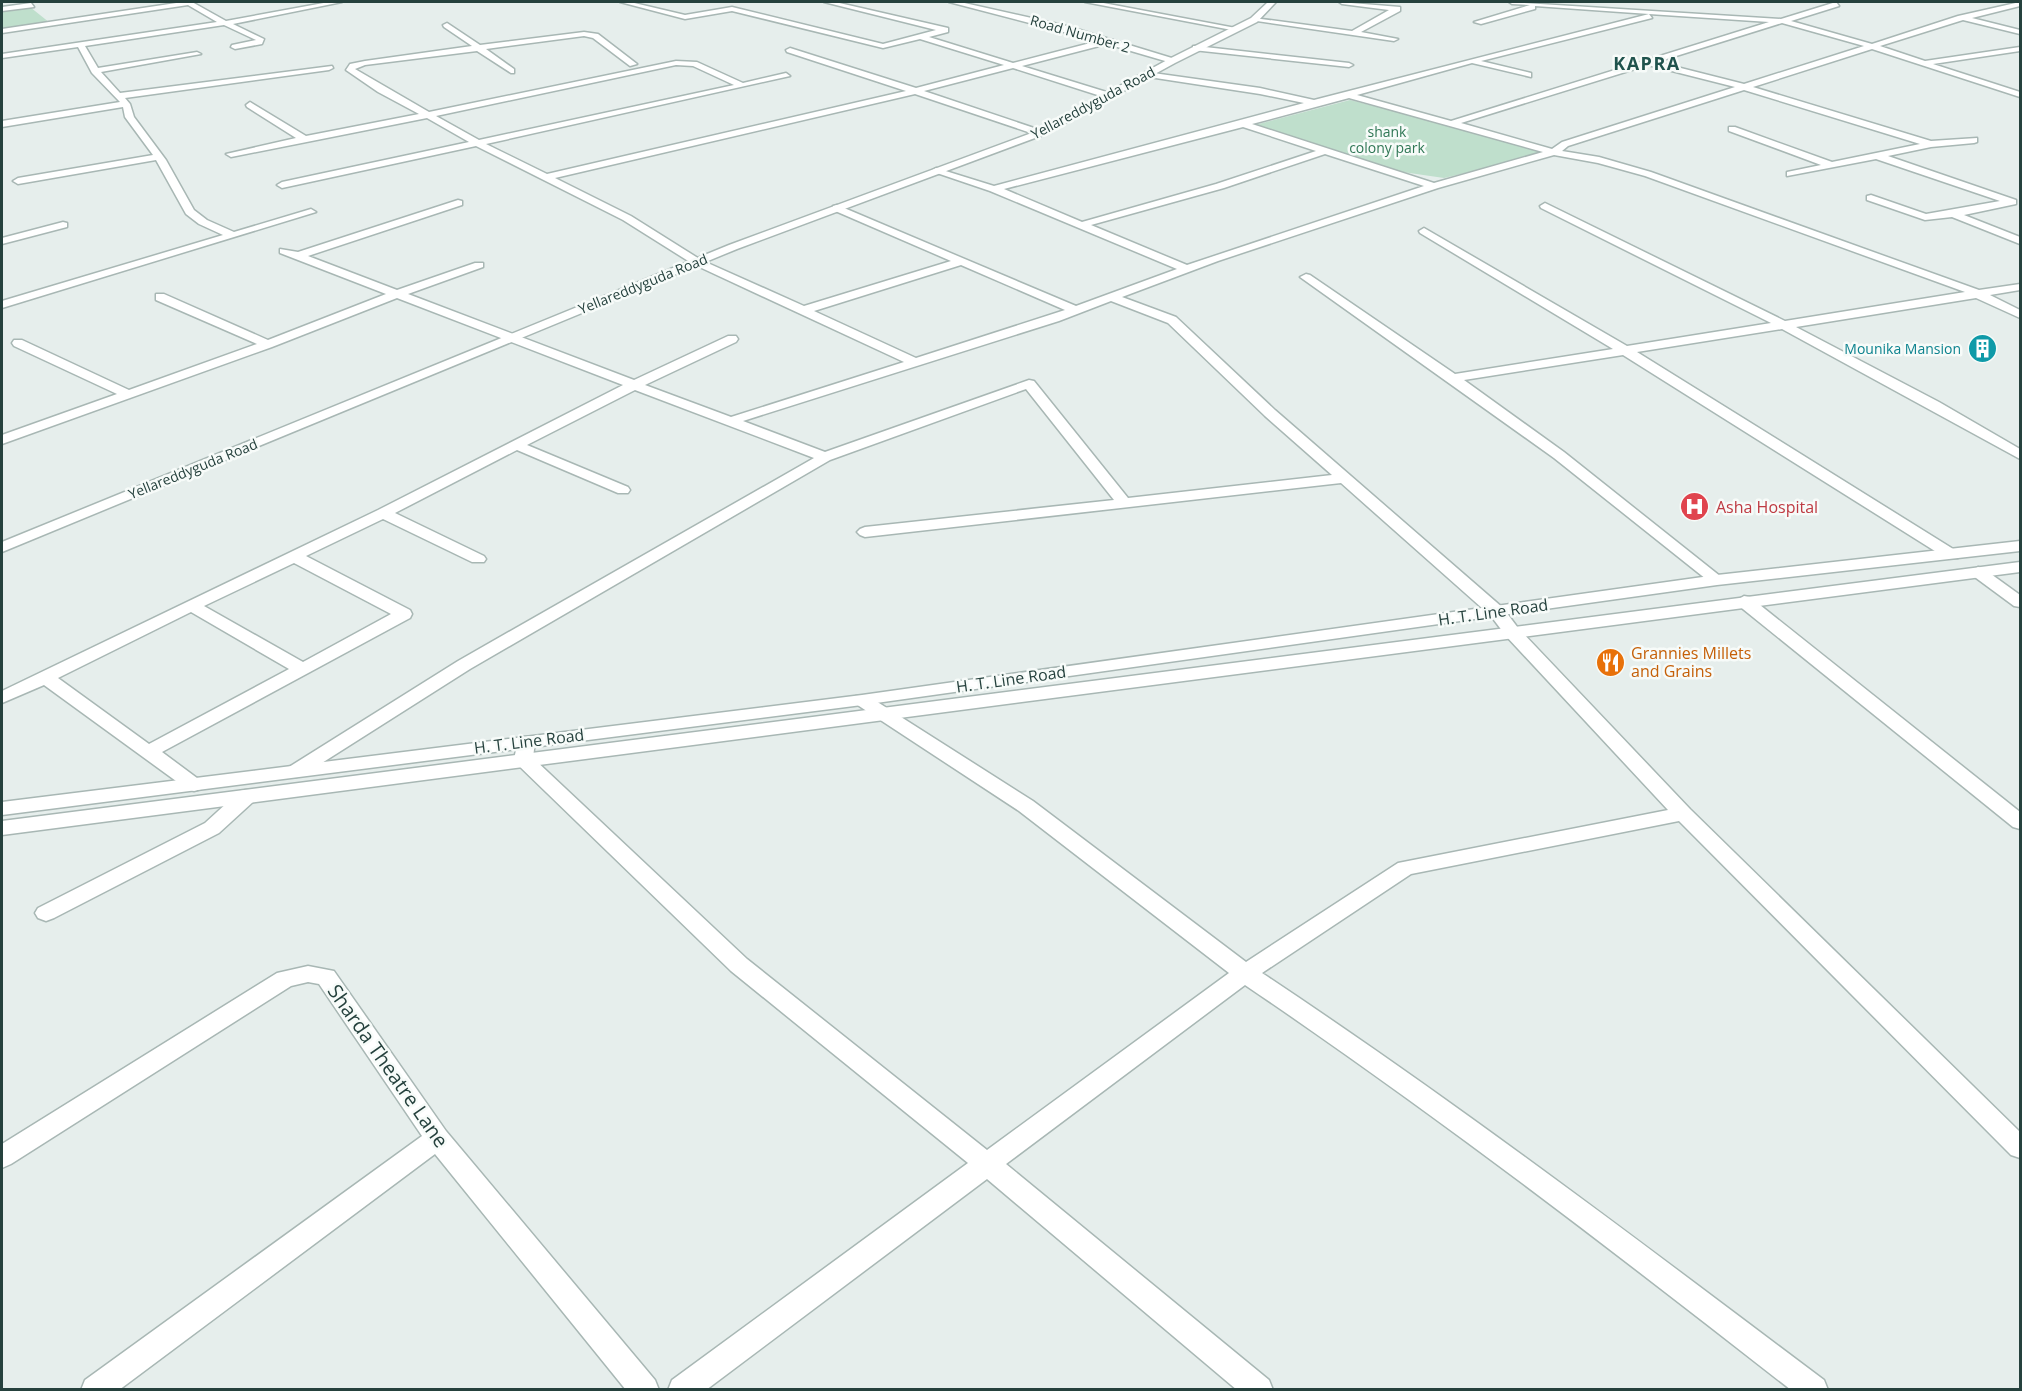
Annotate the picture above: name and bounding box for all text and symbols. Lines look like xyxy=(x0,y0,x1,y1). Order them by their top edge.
street label: Road Number 2 xyxy=(1028,10,1132,57)
district label: KAPRA xyxy=(1613,51,1681,75)
street label: Yellareddyguda Road xyxy=(1027,62,1158,143)
park label: shank colony park xyxy=(1349,122,1426,157)
street label: Yellareddyguda Road xyxy=(575,249,710,318)
building icon: Mounika Mansion xyxy=(1966,333,1998,365)
place label: Mounika Mansion xyxy=(1844,339,1961,358)
street label: Yellareddyguda Road xyxy=(125,434,260,503)
hospital icon: Asha Hospital xyxy=(1679,491,1711,523)
place label: Asha Hospital xyxy=(1716,496,1818,518)
street label: H. T. Line Road xyxy=(1437,593,1549,631)
place label: Grannies Millets and Grains xyxy=(1631,642,1751,682)
restaurant icon: Grannies Millets and Grains xyxy=(1594,646,1626,678)
street label: H. T. Line Road xyxy=(955,660,1067,698)
street label: H. T. Line Road xyxy=(473,723,585,759)
street label: Sharda Theatre Lane xyxy=(322,979,455,1153)

